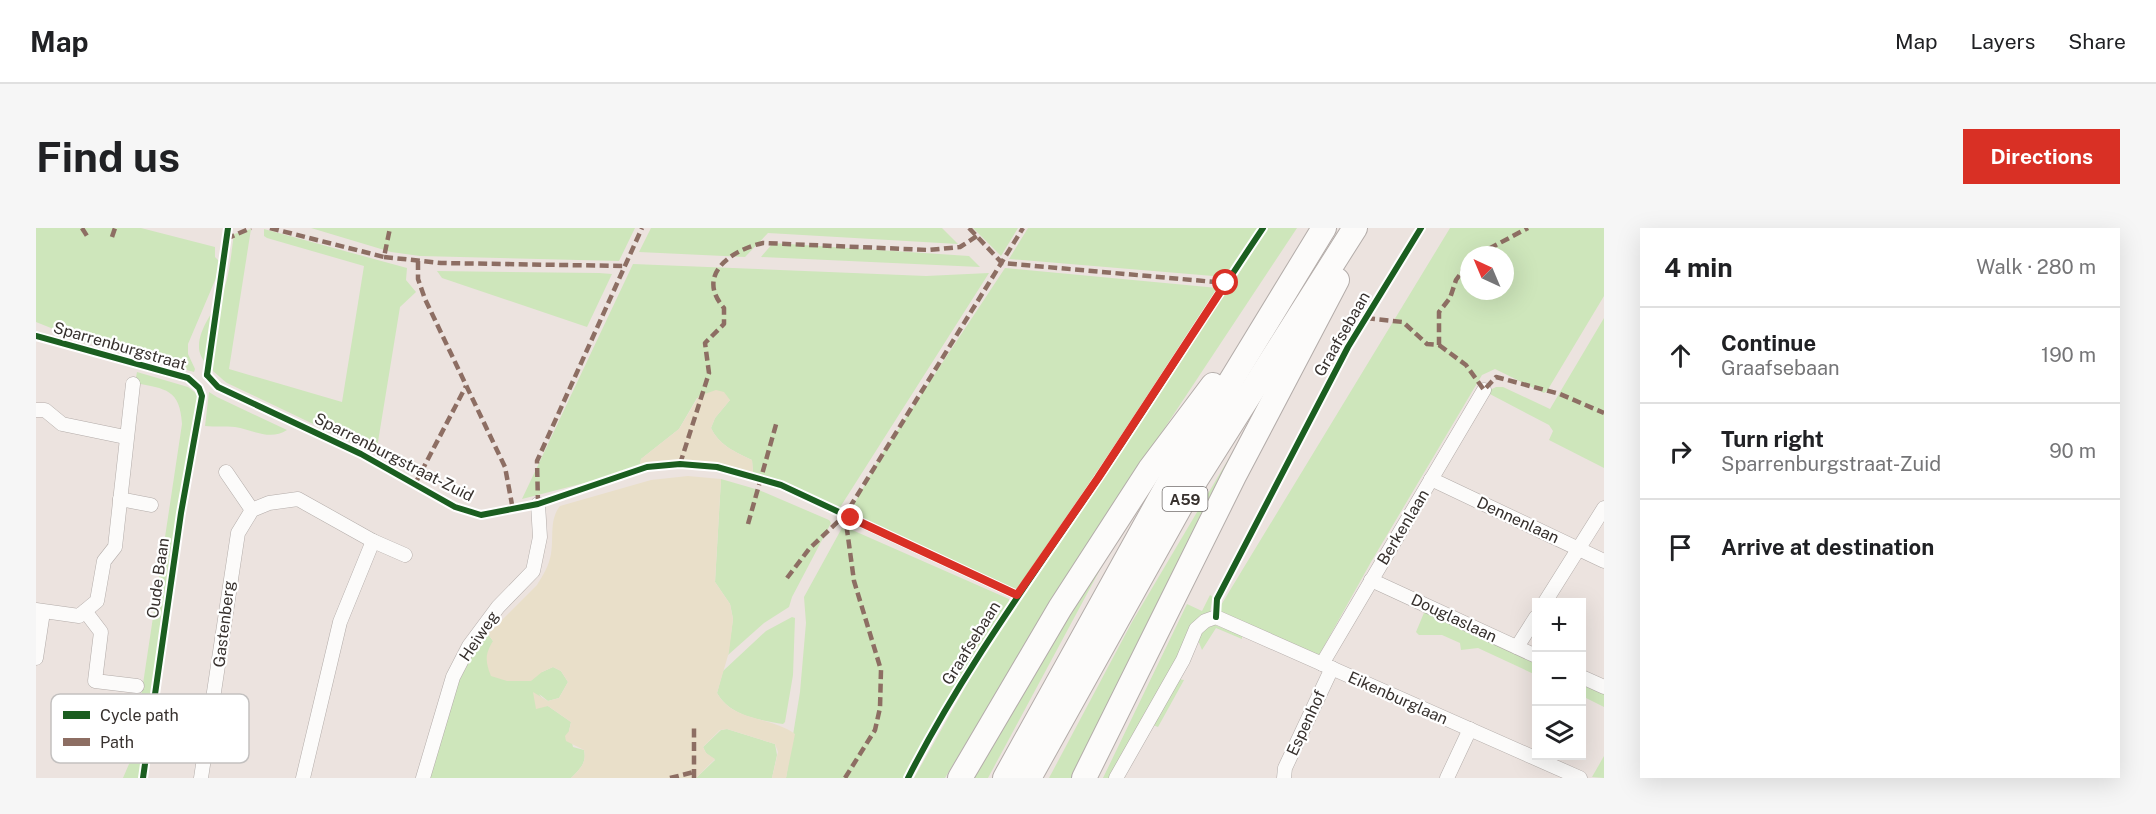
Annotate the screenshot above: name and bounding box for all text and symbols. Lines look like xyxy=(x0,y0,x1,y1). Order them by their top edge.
text: Map xyxy=(30,25,89,58)
text: Map xyxy=(1895,29,1938,54)
text: Layers xyxy=(1971,29,2035,54)
text: Share xyxy=(2068,29,2126,54)
button: Directions xyxy=(1963,129,2120,184)
text: Find us xyxy=(36,132,180,181)
north arrow xyxy=(1460,246,1514,300)
text: 4 min xyxy=(1664,252,1733,283)
text: Walk · 280 m xyxy=(1976,255,2096,279)
route start xyxy=(1212,269,1238,295)
street label: Graafsebaan xyxy=(1310,288,1374,380)
street label: Sparrenburgstraat xyxy=(51,318,189,374)
text: Continue xyxy=(1721,330,1816,356)
icon: ahead xyxy=(1664,339,1697,372)
text: 190 m xyxy=(2041,343,2096,367)
text: Graafsebaan xyxy=(1721,356,1840,380)
street label: Sparrenburgstraat-Zuid xyxy=(311,409,477,505)
text: Turn right xyxy=(1721,426,1824,452)
icon: right xyxy=(1664,435,1697,468)
text: 90 m xyxy=(2049,439,2096,463)
text: Sparrenburgstraat-Zuid xyxy=(1721,452,1941,476)
street label: Berkenlaan xyxy=(1373,486,1433,568)
road number: A59 xyxy=(1162,487,1208,511)
street label: Dennenlaan xyxy=(1474,493,1562,547)
route end xyxy=(837,504,863,530)
icon: arrive xyxy=(1664,531,1697,564)
text: Arrive at destination xyxy=(1721,534,1934,560)
street label: Oude Baan xyxy=(143,537,173,619)
street label: Gastenberg xyxy=(209,579,239,668)
street label: Douglaslaan xyxy=(1408,590,1500,646)
street label: Graafsebaan xyxy=(938,598,1004,688)
map controls xyxy=(1532,598,1586,760)
button: + xyxy=(1532,598,1586,652)
street label: Heiweg xyxy=(455,607,503,665)
button: − xyxy=(1532,652,1586,706)
street label: Eikenburglaan xyxy=(1345,668,1451,728)
street label: Espenhof xyxy=(1283,687,1329,759)
legend xyxy=(51,694,249,763)
text: Cycle path xyxy=(100,706,179,725)
button: layers xyxy=(1532,706,1586,760)
text: Path xyxy=(100,733,134,752)

